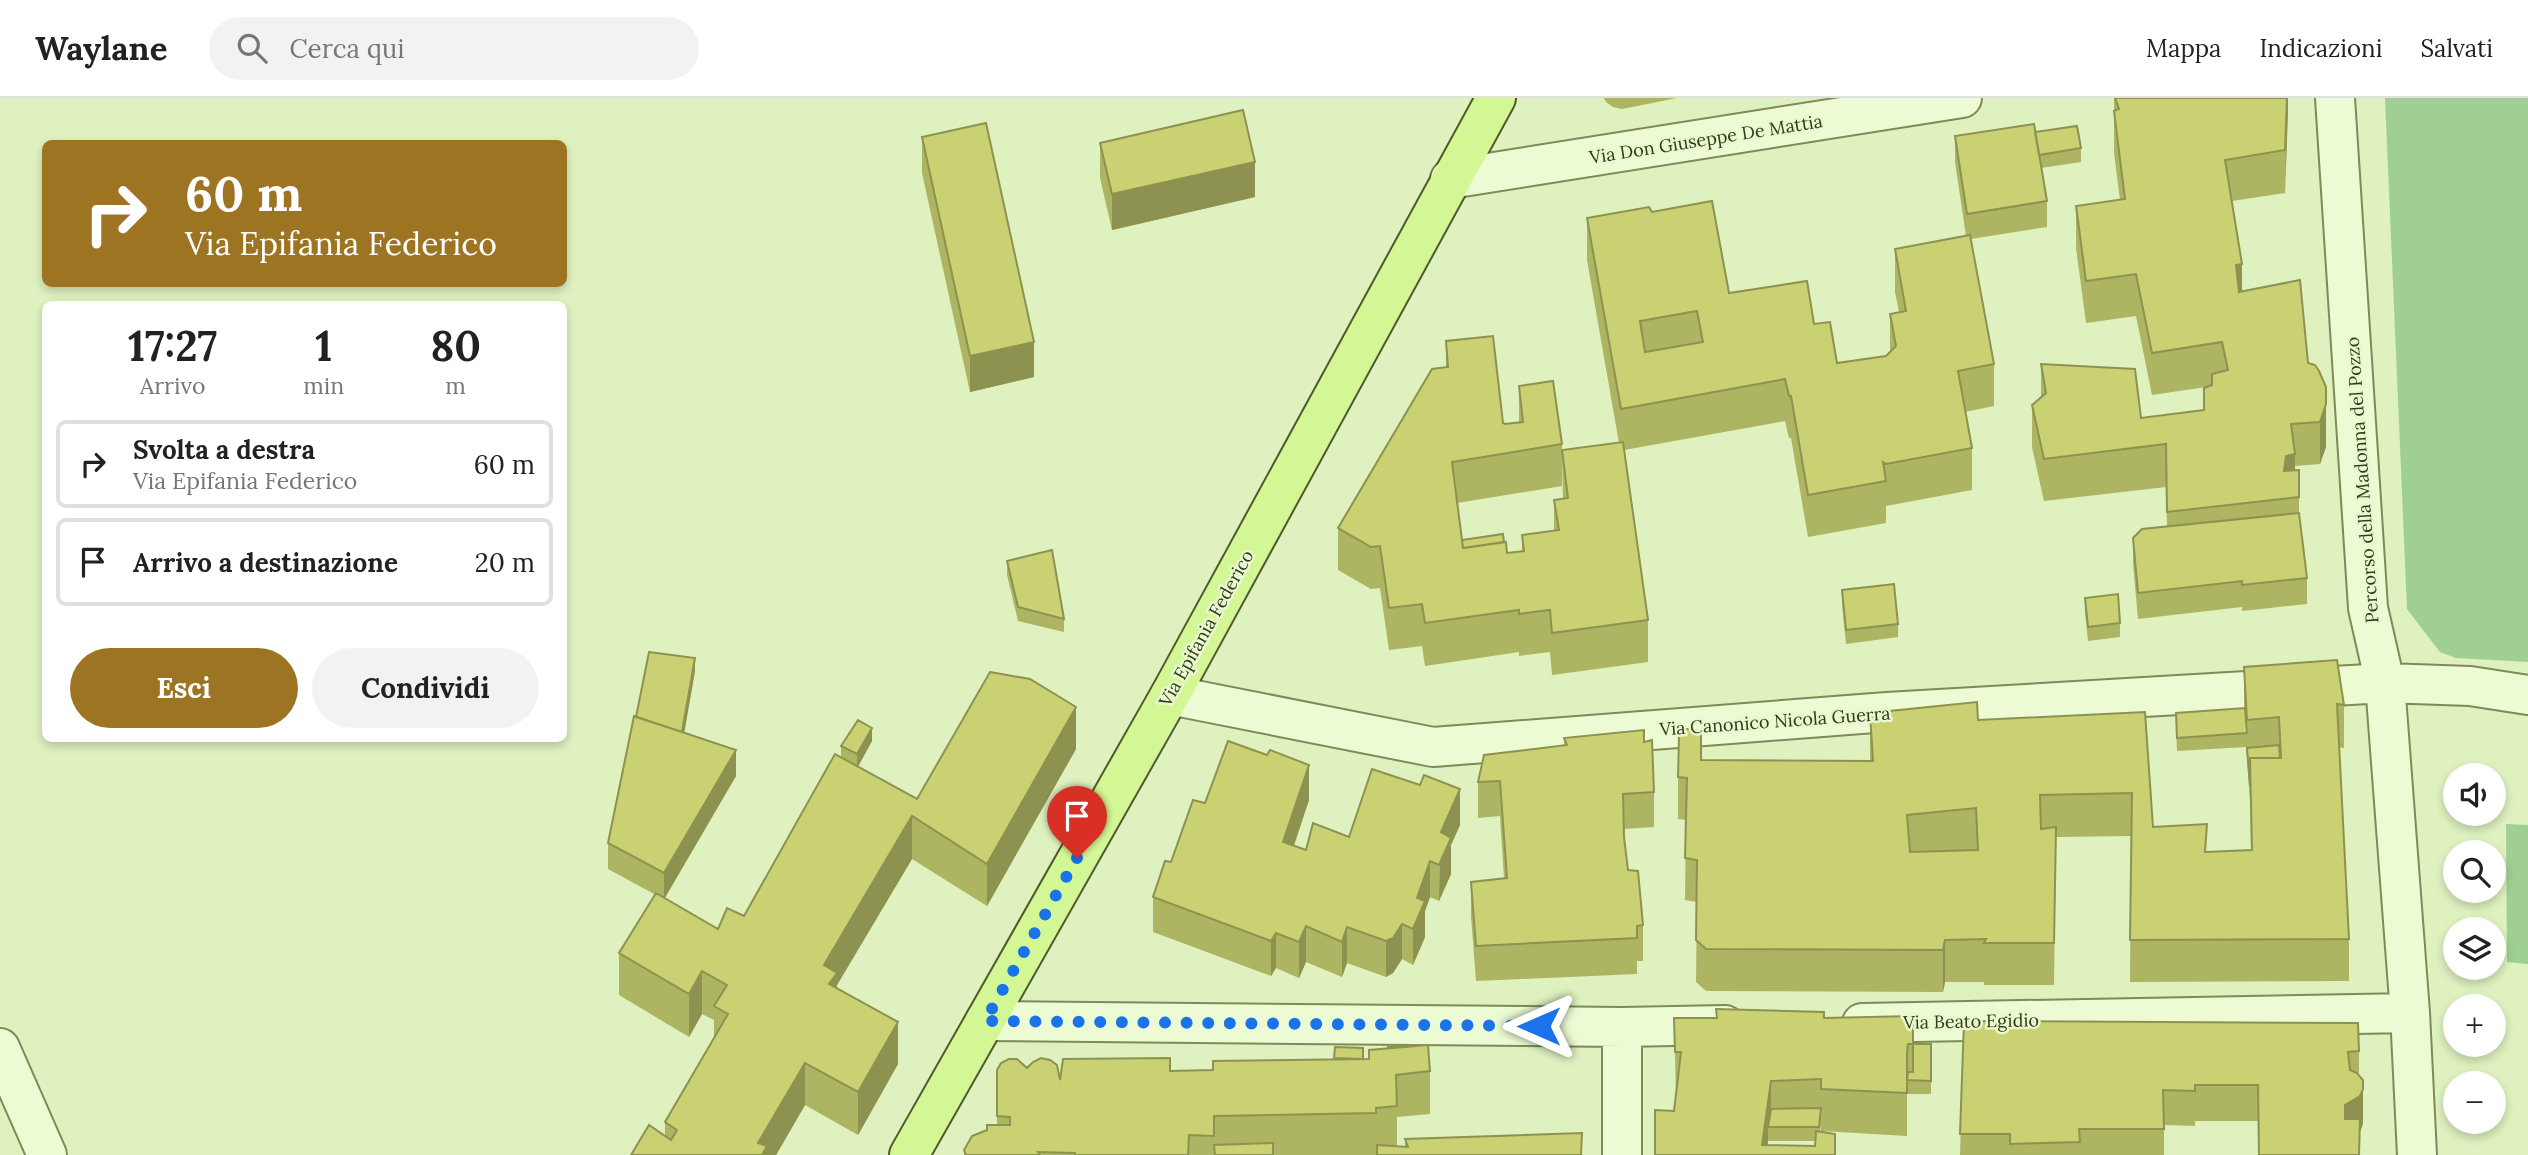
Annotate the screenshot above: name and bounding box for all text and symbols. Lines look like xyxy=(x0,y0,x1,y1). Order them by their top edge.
search box xyxy=(209,17,699,80)
text: Waylane xyxy=(35,27,167,69)
icon: search xyxy=(233,29,271,67)
text: Cerca qui xyxy=(289,32,405,65)
text: Mappa xyxy=(2146,33,2221,64)
text: Indicazioni xyxy=(2259,33,2382,64)
text: Salvati xyxy=(2420,33,2493,64)
street label: Via Don Giuseppe De Mattia xyxy=(1587,109,1824,169)
text: 60 m xyxy=(185,162,302,224)
icon: right xyxy=(70,168,161,259)
text: Via Epifania Federico xyxy=(185,223,497,264)
text: 17:27 xyxy=(128,319,217,373)
text: 1 xyxy=(315,319,332,373)
text: 80 xyxy=(430,319,481,373)
street label: Percorso della Madonna del Pozzo xyxy=(2341,336,2383,624)
text: Arrivo xyxy=(140,371,206,400)
text: min xyxy=(303,371,344,400)
text: m xyxy=(445,371,466,400)
text: Svolta a destra xyxy=(133,433,315,466)
icon: right xyxy=(74,445,112,483)
text: 60 m xyxy=(474,448,535,481)
text: Via Epifania Federico xyxy=(133,466,357,495)
icon: arrive xyxy=(74,543,112,581)
text: Arrivo a destinazione xyxy=(133,546,398,579)
text: 20 m xyxy=(475,546,535,579)
street label: Via Epifania Federico xyxy=(1153,546,1259,711)
button: Esci xyxy=(70,648,298,728)
button: Condividi xyxy=(312,648,539,728)
street label: Via Canonico Nicola Guerra xyxy=(1658,701,1891,741)
map controls xyxy=(2443,763,2506,1134)
button: sound xyxy=(2443,763,2506,826)
pin xyxy=(1047,786,1107,858)
icon: arrive xyxy=(1058,797,1096,835)
button: search xyxy=(2443,840,2506,903)
button: layers xyxy=(2443,917,2506,980)
position arrow xyxy=(1502,989,1576,1063)
button: + xyxy=(2443,994,2506,1057)
street label: Via Beato Egidio xyxy=(1902,1008,2039,1034)
button: − xyxy=(2443,1071,2506,1134)

